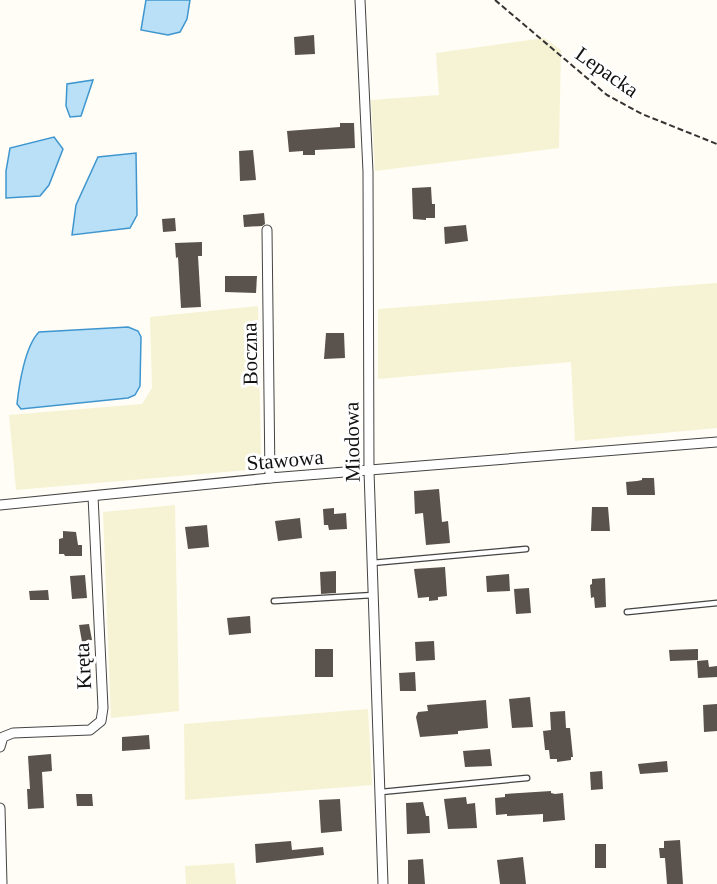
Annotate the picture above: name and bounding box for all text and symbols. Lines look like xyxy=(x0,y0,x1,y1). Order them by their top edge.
street label: Lepacka xyxy=(571,42,644,103)
street label: Boczna xyxy=(237,322,263,386)
street label: Miodowa xyxy=(339,401,365,482)
street label: Stawowa xyxy=(246,445,325,475)
street label: Kręta xyxy=(70,641,96,690)

